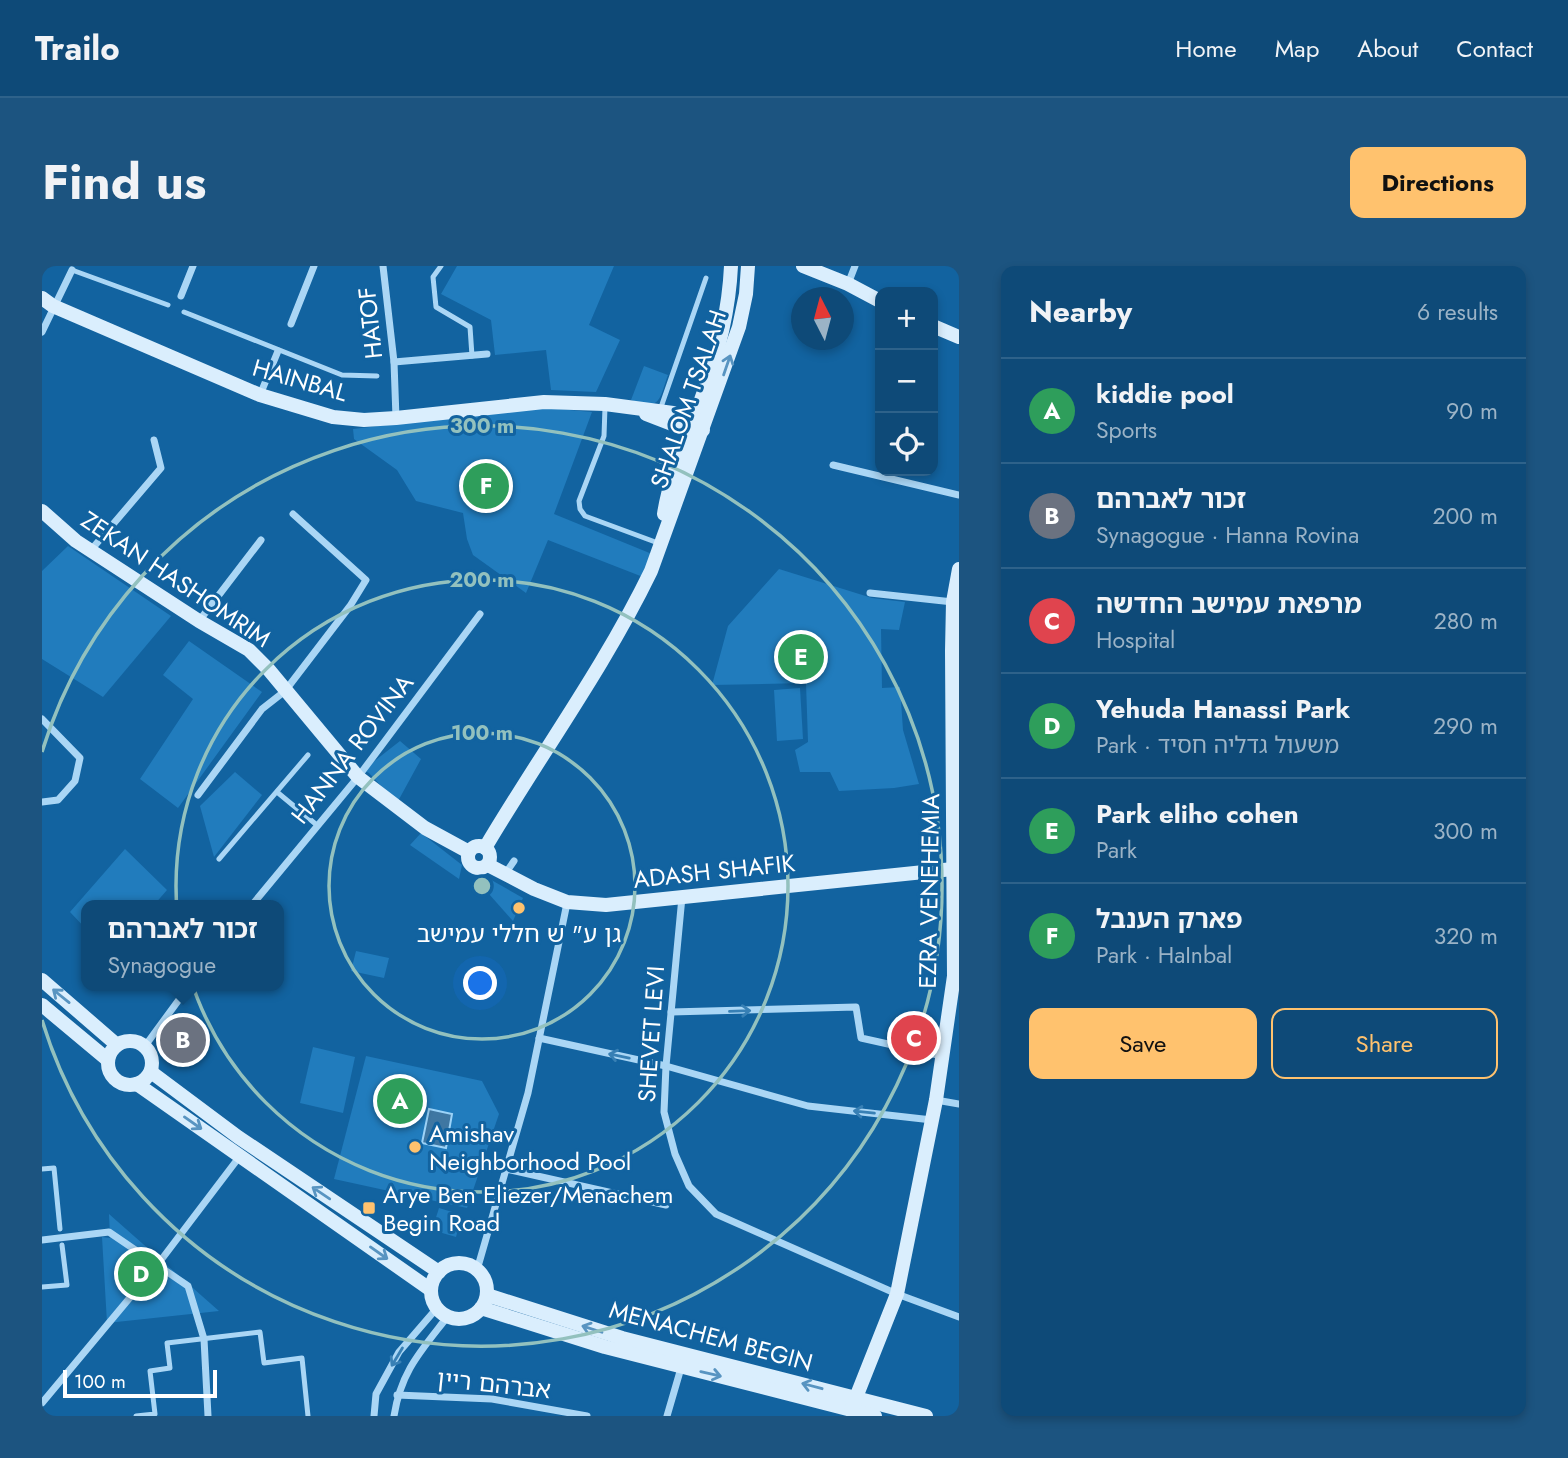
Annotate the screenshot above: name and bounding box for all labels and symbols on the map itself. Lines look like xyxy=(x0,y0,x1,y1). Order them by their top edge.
street label: HATOF xyxy=(349,285,391,361)
north arrow xyxy=(791,287,854,350)
street label: SHALOM TSALAH xyxy=(641,305,735,493)
street label: HAINBAL xyxy=(248,350,352,410)
one-way arrow xyxy=(722,354,734,376)
text: 300 m xyxy=(450,411,514,441)
pin: F xyxy=(463,460,509,512)
street label: ZEKAN HASHOMRIM xyxy=(74,502,278,656)
text: 200 m xyxy=(449,565,515,595)
pin: E xyxy=(778,631,824,683)
street label: HANNA ROVINA xyxy=(282,667,422,831)
text: 100 m xyxy=(451,718,513,748)
street label: EZRA VENEHEMIA xyxy=(910,793,948,989)
street label: ADASH SHAFIK xyxy=(631,845,797,897)
centre of rings xyxy=(470,874,494,898)
marker: גן ע" ש חללי עמישב xyxy=(511,900,527,916)
place label: גן ע" ש חללי עמישב xyxy=(417,916,621,951)
street label: SHEVET LEVI xyxy=(629,965,673,1103)
your location xyxy=(463,966,497,1000)
one-way arrow xyxy=(53,988,71,1004)
one-way arrow xyxy=(728,1004,751,1017)
pin: C xyxy=(891,1012,937,1064)
pin: B xyxy=(160,1014,206,1066)
one-way arrow xyxy=(608,1049,631,1062)
pin: A xyxy=(377,1075,423,1127)
one-way arrow xyxy=(853,1106,875,1119)
one-way arrow xyxy=(183,1116,202,1130)
place label: Amishav Neighborhood Pool xyxy=(429,1116,631,1179)
marker: Amishav Neighborhood Pool xyxy=(407,1139,423,1155)
place label: Arye Ben Eliezer/Menachem Begin Road xyxy=(383,1177,673,1240)
one-way arrow xyxy=(312,1186,331,1200)
marker: Arye Ben Eliezer/Menachem Begin Road xyxy=(361,1200,377,1216)
one-way arrow xyxy=(369,1246,388,1260)
pin: D xyxy=(118,1248,164,1300)
street label: MENACHEM BEGIN xyxy=(605,1292,817,1380)
one-way arrow xyxy=(581,1321,603,1334)
one-way arrow xyxy=(389,1347,403,1367)
street label: אברהם ריין xyxy=(435,1361,553,1407)
scale bar xyxy=(63,1367,217,1399)
one-way arrow xyxy=(700,1369,722,1382)
one-way arrow xyxy=(801,1379,824,1392)

